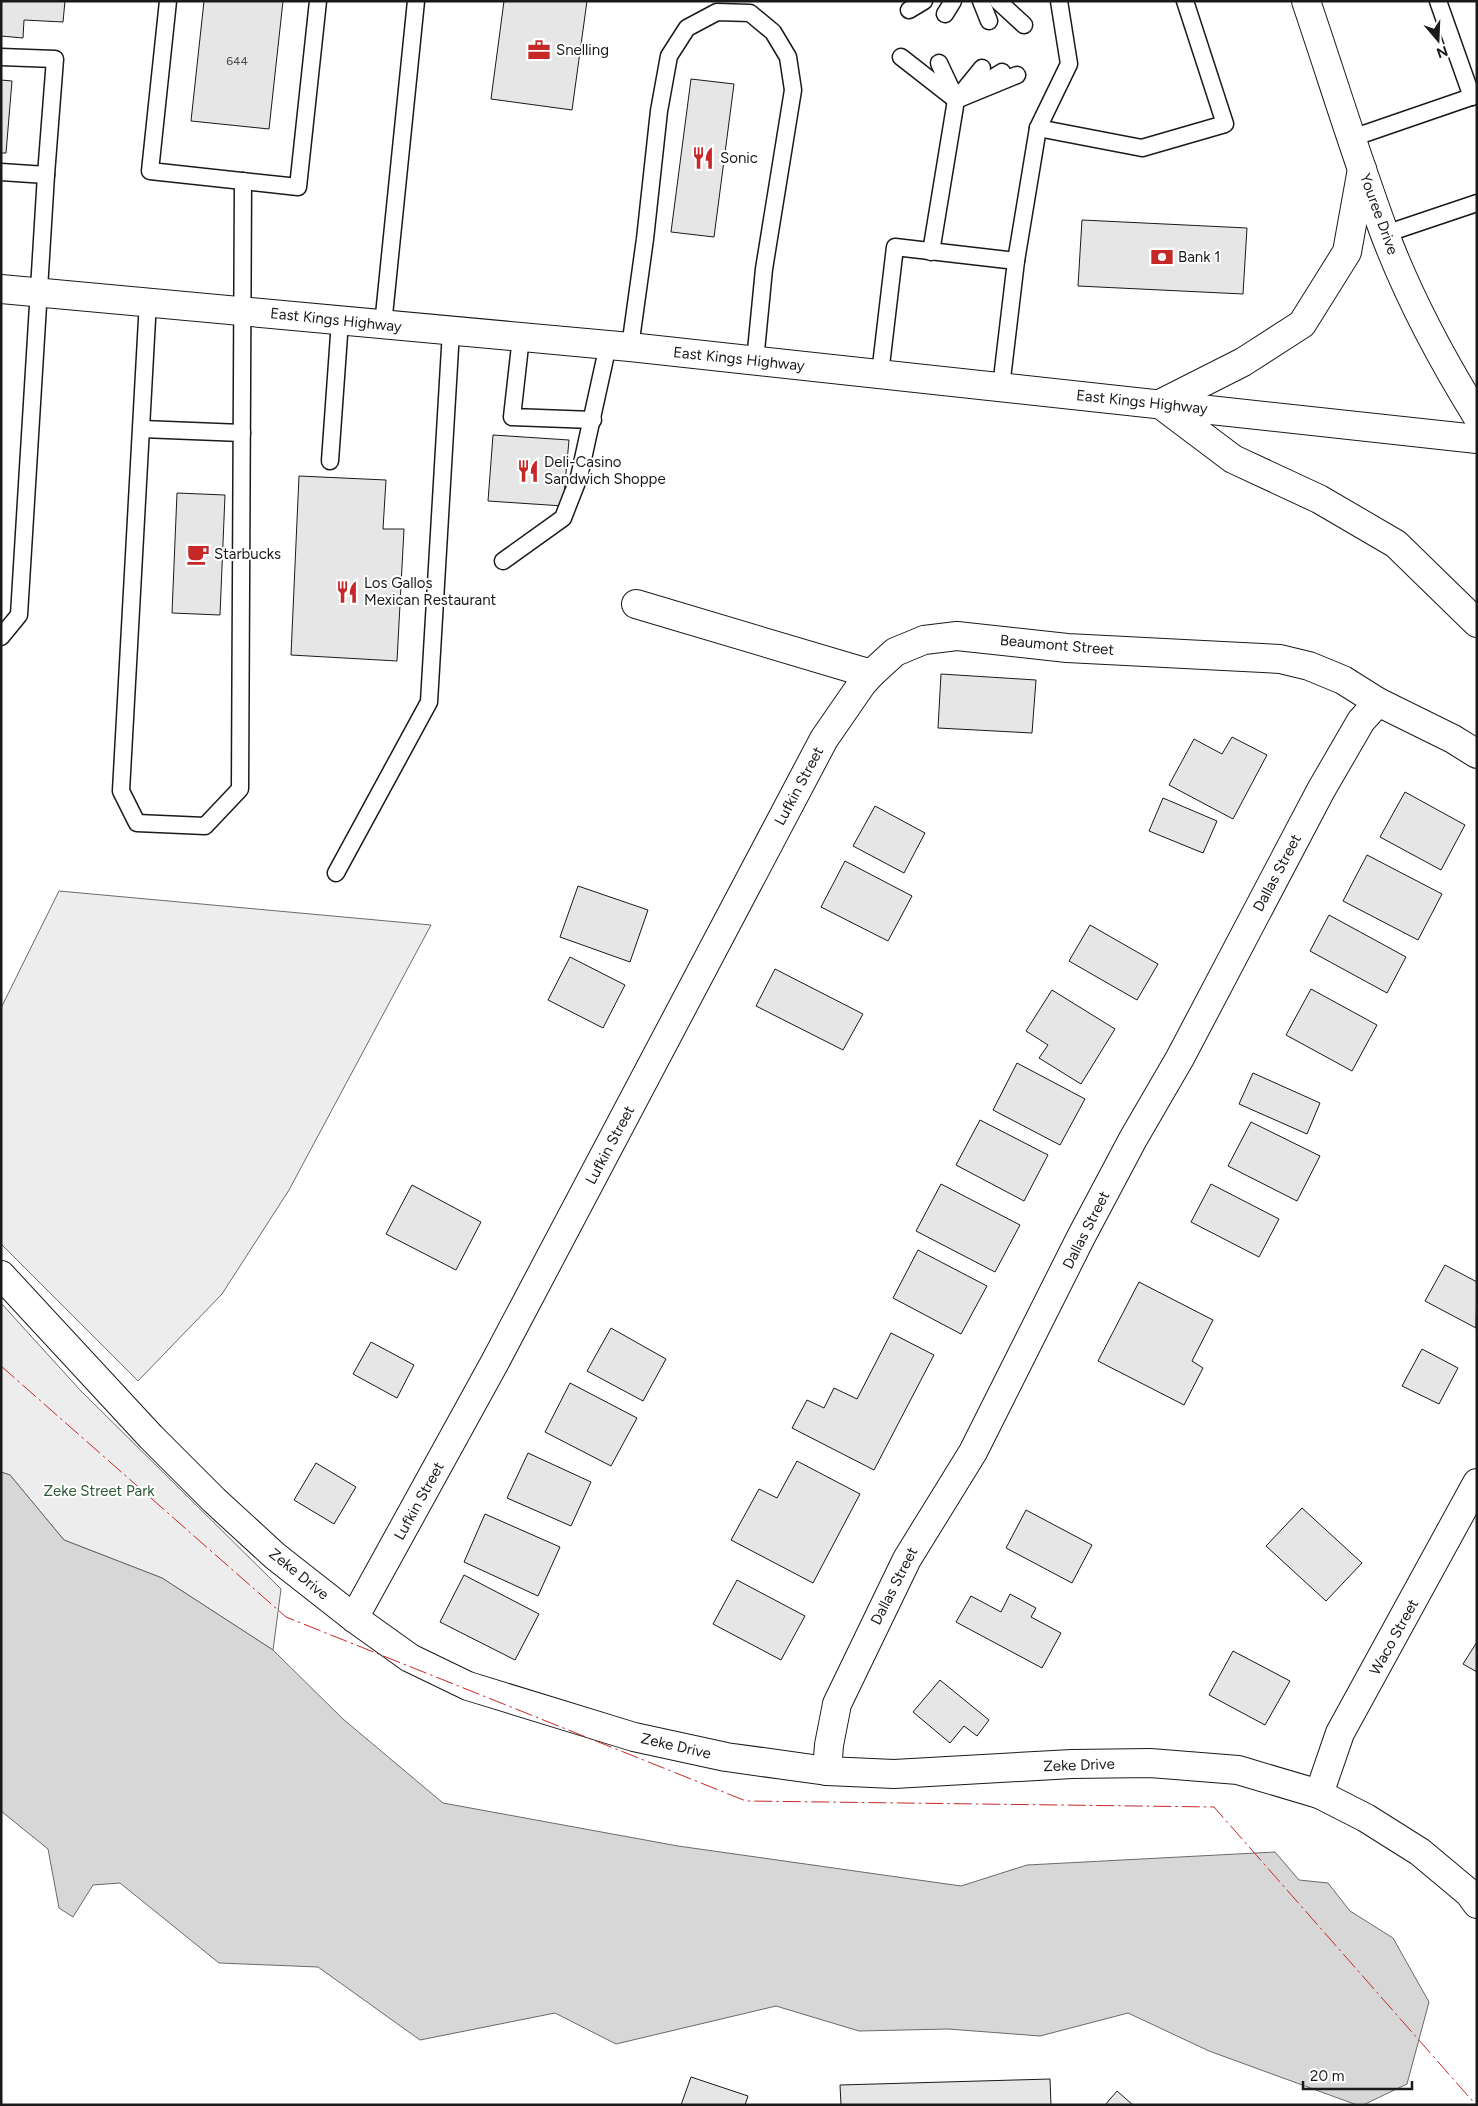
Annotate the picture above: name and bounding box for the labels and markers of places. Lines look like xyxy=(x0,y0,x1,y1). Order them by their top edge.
office icon: Snelling xyxy=(526,37,552,63)
place label: Snelling xyxy=(556,41,609,59)
restaurant icon: Sonic xyxy=(690,145,716,171)
place label: Sonic xyxy=(720,149,758,167)
bank icon: Bank 1 xyxy=(1149,244,1175,270)
place label: Bank 1 xyxy=(1178,248,1220,266)
place label: Deli-Casino Sandwich Shoppe xyxy=(544,453,666,488)
restaurant icon: Deli-Casino Sandwich Shoppe xyxy=(515,458,541,484)
cafe icon: Starbucks xyxy=(185,541,211,567)
place label: Starbucks xyxy=(214,545,281,563)
place label: Los Gallos Mexican Restaurant xyxy=(364,574,497,609)
restaurant icon: Los Gallos Mexican Restaurant xyxy=(334,579,360,605)

